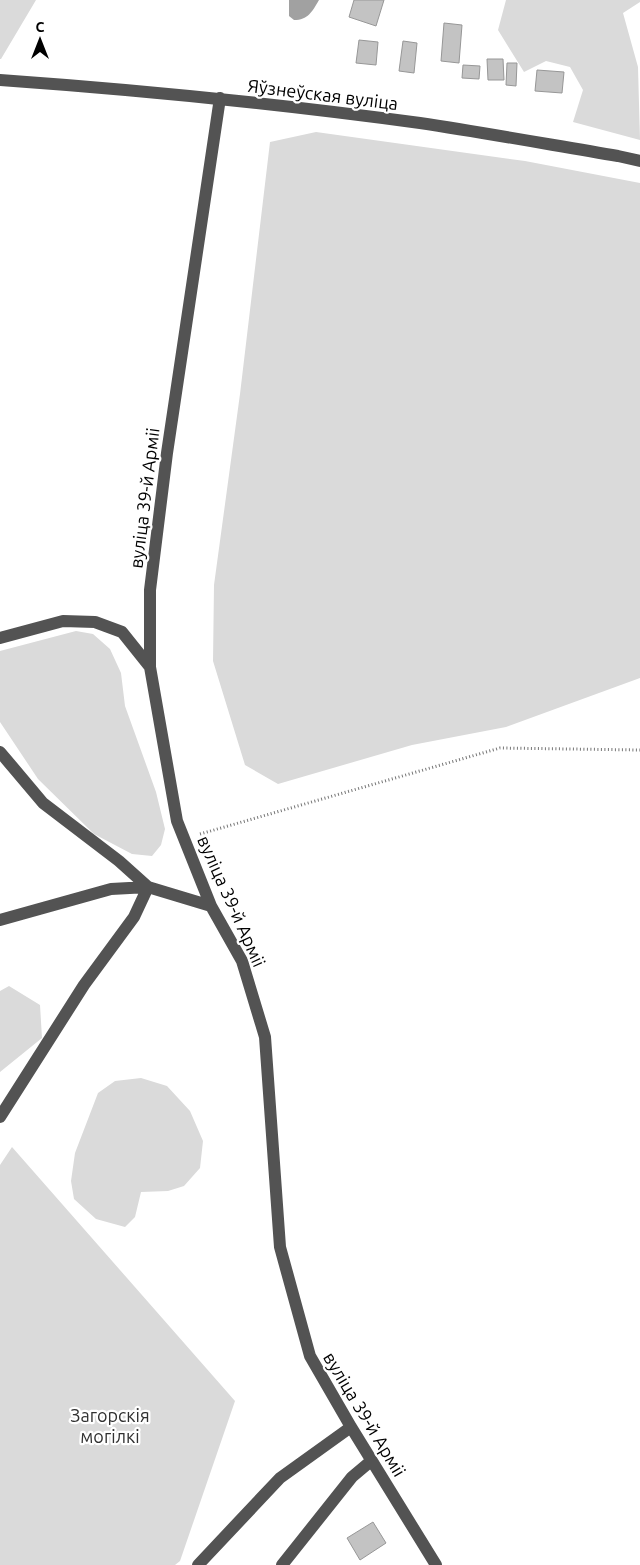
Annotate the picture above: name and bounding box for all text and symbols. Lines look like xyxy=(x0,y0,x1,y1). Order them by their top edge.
north arrow xyxy=(15,15,65,65)
text: С xyxy=(36,19,45,35)
street label: Яўзнеўская вуліца xyxy=(247,75,399,113)
street label: вуліца 39-й Арміі xyxy=(125,427,163,569)
street label: вуліца 39-й Арміі xyxy=(194,832,270,970)
street label: вуліца 39-й Арміі xyxy=(320,1348,410,1480)
park label: Загорскія могілкі xyxy=(70,1405,150,1446)

